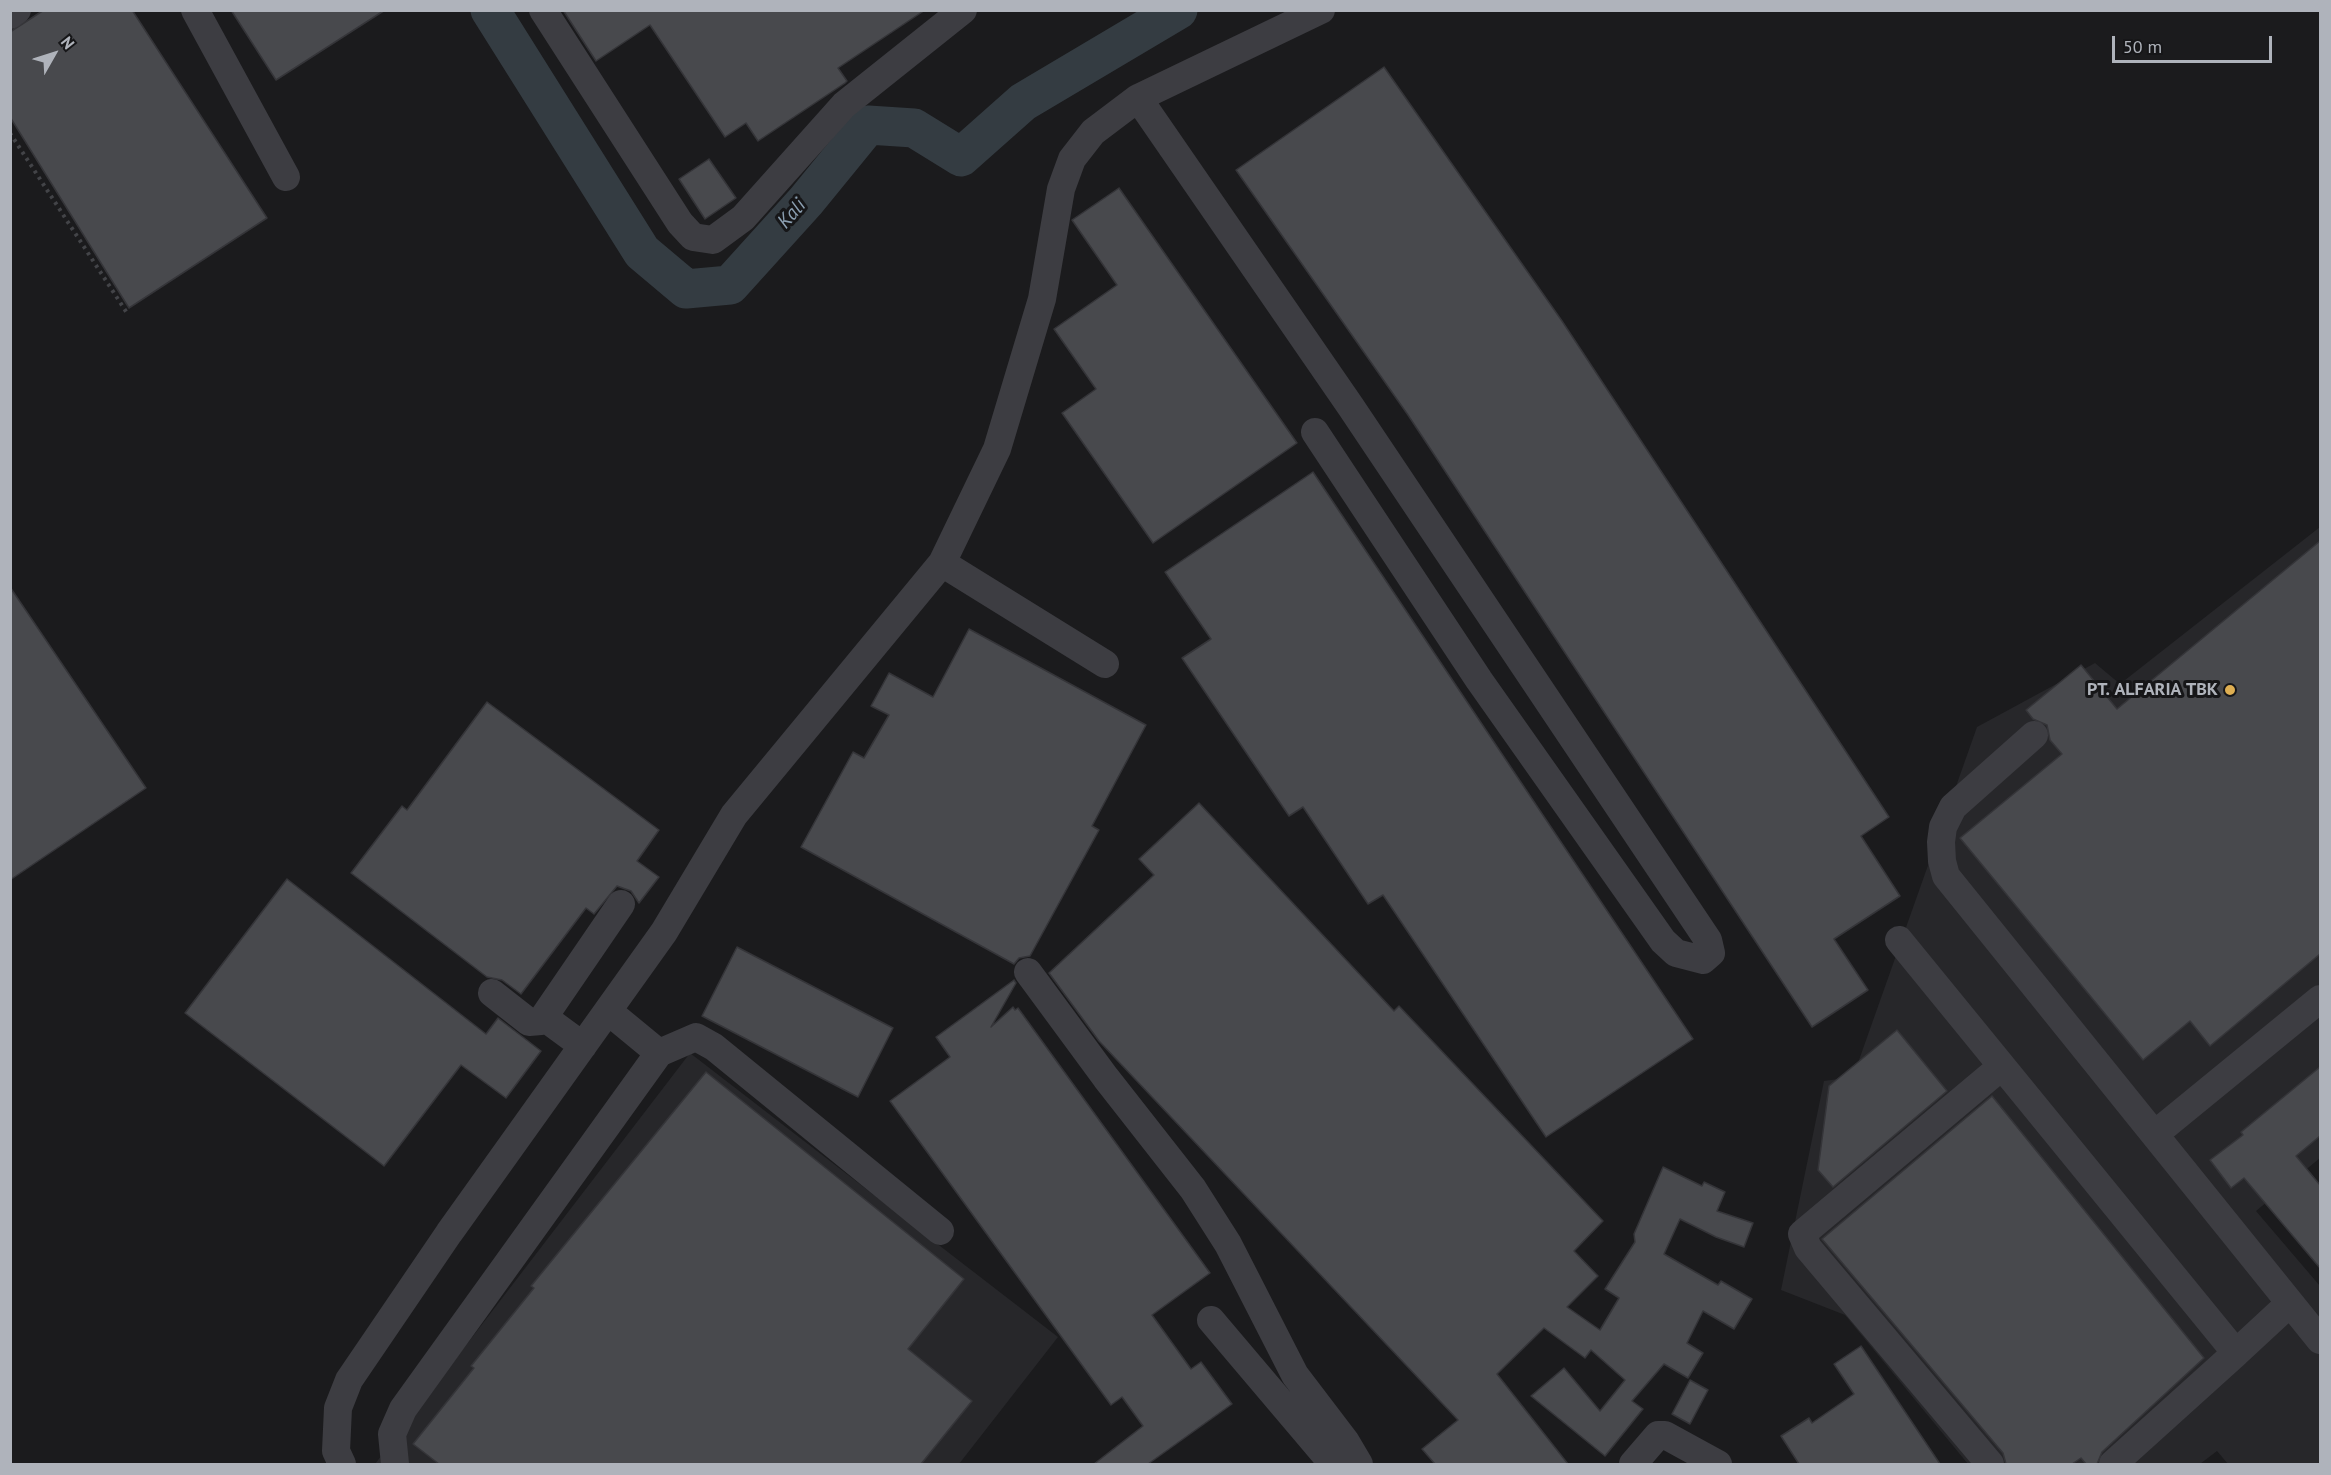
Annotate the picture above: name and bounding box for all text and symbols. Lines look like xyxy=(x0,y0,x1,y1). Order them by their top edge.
north arrow xyxy=(24,24,84,84)
scale bar xyxy=(2115,24,2276,62)
text: N xyxy=(57,32,79,53)
text: 50 m xyxy=(2123,35,2162,58)
water label: Kali xyxy=(773,194,811,234)
place label: PT. ALFARIA TBK xyxy=(2087,679,2218,701)
marker: PT. ALFARIA TBK xyxy=(2223,683,2237,697)

